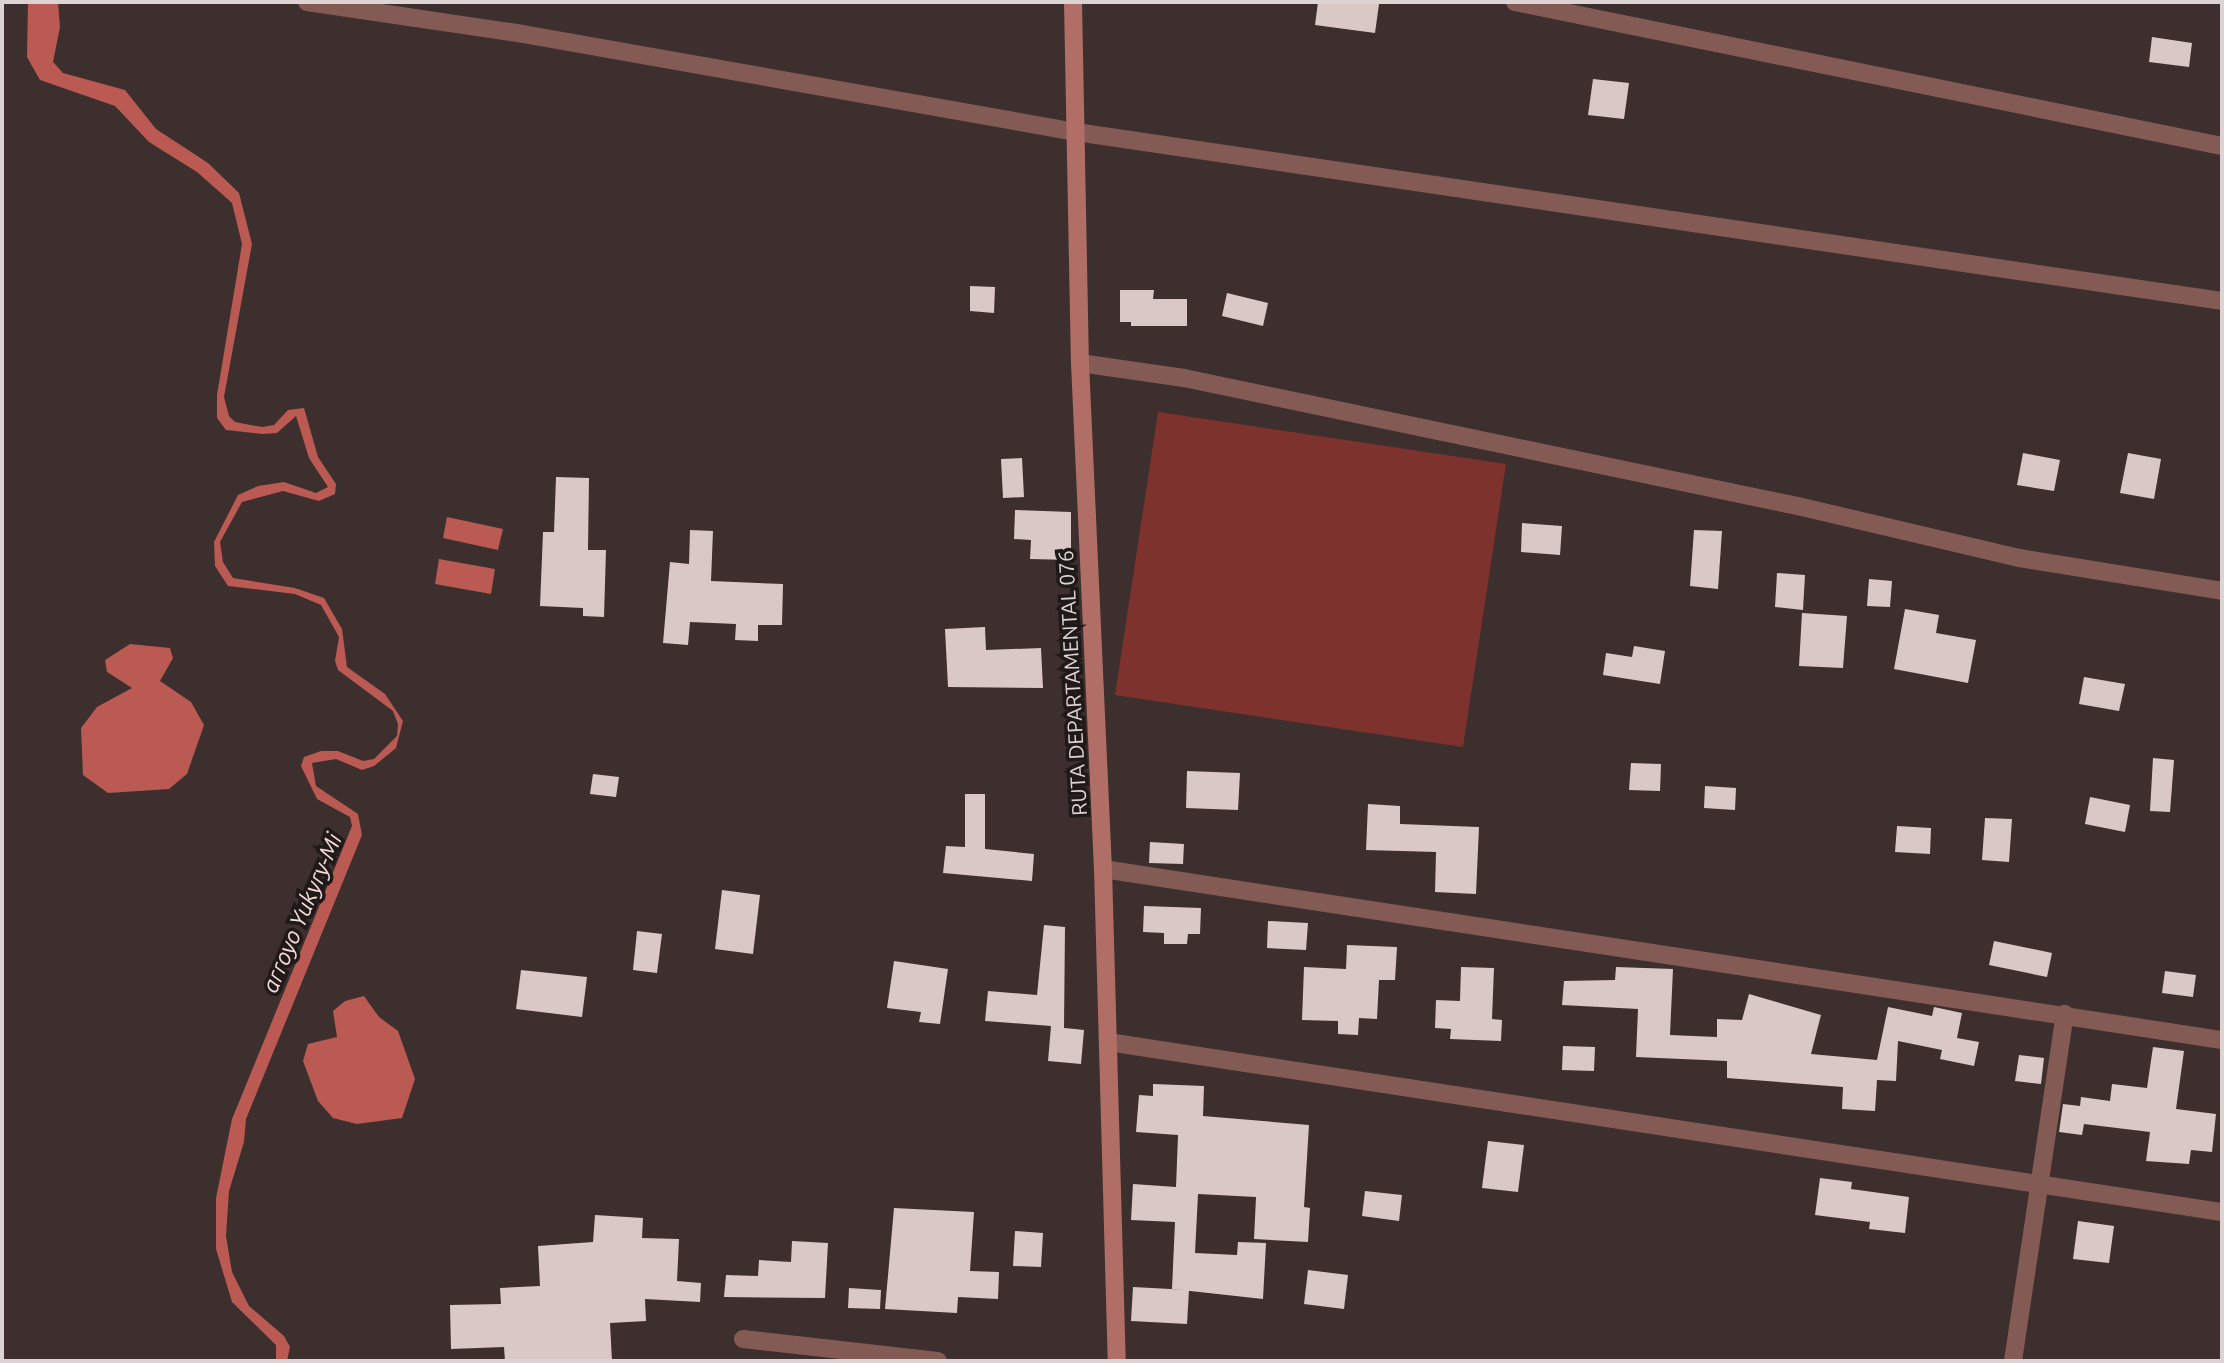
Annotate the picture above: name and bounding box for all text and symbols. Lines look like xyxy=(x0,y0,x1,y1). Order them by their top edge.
street label: RUTA DEPARTAMENTAL 076 xyxy=(1052,550,1092,816)
water label: arroyo Yukyry-Mi xyxy=(256,829,348,997)

